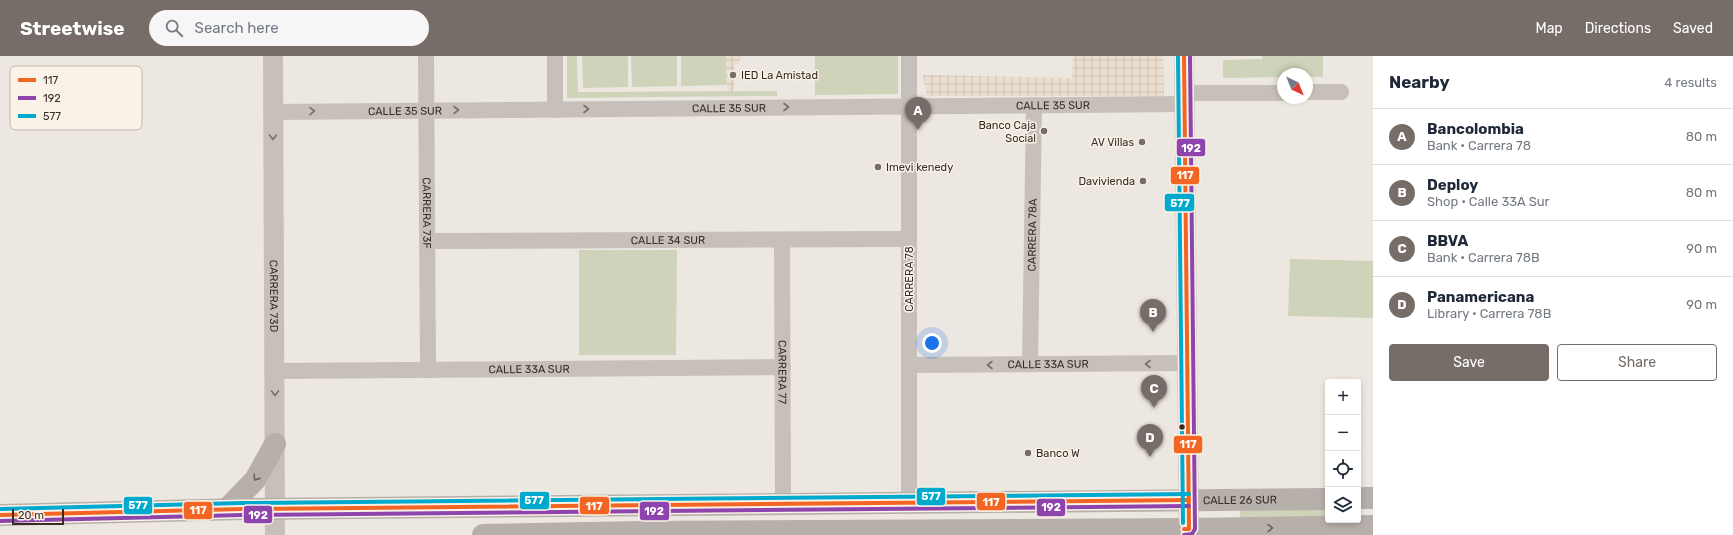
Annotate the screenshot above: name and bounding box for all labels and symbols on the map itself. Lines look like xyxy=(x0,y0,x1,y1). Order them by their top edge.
legend xyxy=(10,66,142,130)
north arrow xyxy=(1277,68,1313,104)
place label: IED La Amistad xyxy=(741,69,818,82)
marker: IED La Amistad xyxy=(728,70,738,80)
text: 117 xyxy=(43,74,58,87)
text: 192 xyxy=(43,92,61,105)
pin: A xyxy=(905,97,931,130)
street label: CALLE 35 SUR xyxy=(1016,98,1090,112)
street label: CALLE 35 SUR xyxy=(692,101,766,115)
one-way arrow xyxy=(783,103,789,111)
street label: CALLE 35 SUR xyxy=(368,104,442,118)
one-way arrow xyxy=(583,105,589,113)
one-way arrow xyxy=(453,106,459,114)
one-way arrow xyxy=(309,107,315,116)
text: 577 xyxy=(43,110,61,123)
place label: Banco Caja Social xyxy=(978,119,1036,145)
marker: Banco Caja Social xyxy=(1039,126,1049,136)
one-way arrow xyxy=(269,134,277,140)
place label: AV Villas xyxy=(1091,136,1134,149)
marker: AV Villas xyxy=(1137,137,1147,147)
line badge: 192 xyxy=(1176,138,1206,157)
text: 192 xyxy=(1181,142,1201,155)
place label: Imevi kenedy xyxy=(886,161,953,174)
marker: Imevi kenedy xyxy=(873,162,883,172)
line badge: 117 xyxy=(1170,166,1200,185)
text: 117 xyxy=(1176,169,1194,182)
place label: Davivienda xyxy=(1079,175,1135,188)
marker: Davivienda xyxy=(1138,176,1148,186)
street label: CARRERA 73F xyxy=(420,177,434,249)
line badge: 577 xyxy=(1164,193,1195,212)
text: 577 xyxy=(1170,197,1191,210)
street label: CARRERA 78A xyxy=(1025,198,1039,272)
street label: CALLE 34 SUR xyxy=(631,233,705,247)
street label: CARRERA 78 xyxy=(903,246,916,312)
street label: CARRERA 73D xyxy=(267,260,281,332)
pin: B xyxy=(1140,299,1166,332)
your location xyxy=(922,333,942,353)
street label: CARRERA 77 xyxy=(776,340,789,404)
street label: CALLE 33A SUR xyxy=(1007,357,1089,371)
one-way arrow xyxy=(1145,360,1151,368)
one-way arrow xyxy=(987,361,993,369)
street label: CALLE 33A SUR xyxy=(488,362,570,376)
pin: C xyxy=(1141,375,1167,408)
one-way arrow xyxy=(271,390,279,396)
unlabelled marker xyxy=(1177,422,1187,432)
pin: D xyxy=(1137,424,1163,457)
line badge: 117 xyxy=(1173,435,1203,454)
text: 117 xyxy=(1179,438,1197,451)
place label: Banco W xyxy=(1036,447,1080,460)
marker: Banco W xyxy=(1023,448,1033,458)
one-way arrow xyxy=(254,473,261,480)
line badge: 577 xyxy=(916,487,946,506)
text: 577 xyxy=(921,490,942,503)
line badge: 577 xyxy=(519,491,550,510)
line badge: 117 xyxy=(976,492,1006,511)
street label: CALLE 26 SUR xyxy=(1203,493,1277,507)
text: 577 xyxy=(524,494,545,507)
line badge: 577 xyxy=(123,496,153,515)
line badge: 117 xyxy=(579,496,610,515)
text: 117 xyxy=(982,496,1000,509)
line badge: 192 xyxy=(1036,498,1066,517)
text: 577 xyxy=(128,499,149,512)
text: 117 xyxy=(585,500,603,513)
line badge: 117 xyxy=(183,501,213,520)
line badge: 192 xyxy=(639,501,670,521)
text: 192 xyxy=(1041,501,1061,514)
text: 117 xyxy=(189,504,207,517)
line badge: 192 xyxy=(243,505,273,524)
text: 192 xyxy=(644,505,664,518)
scale bar xyxy=(12,507,64,526)
text: 192 xyxy=(248,509,268,522)
one-way arrow xyxy=(1267,523,1273,532)

